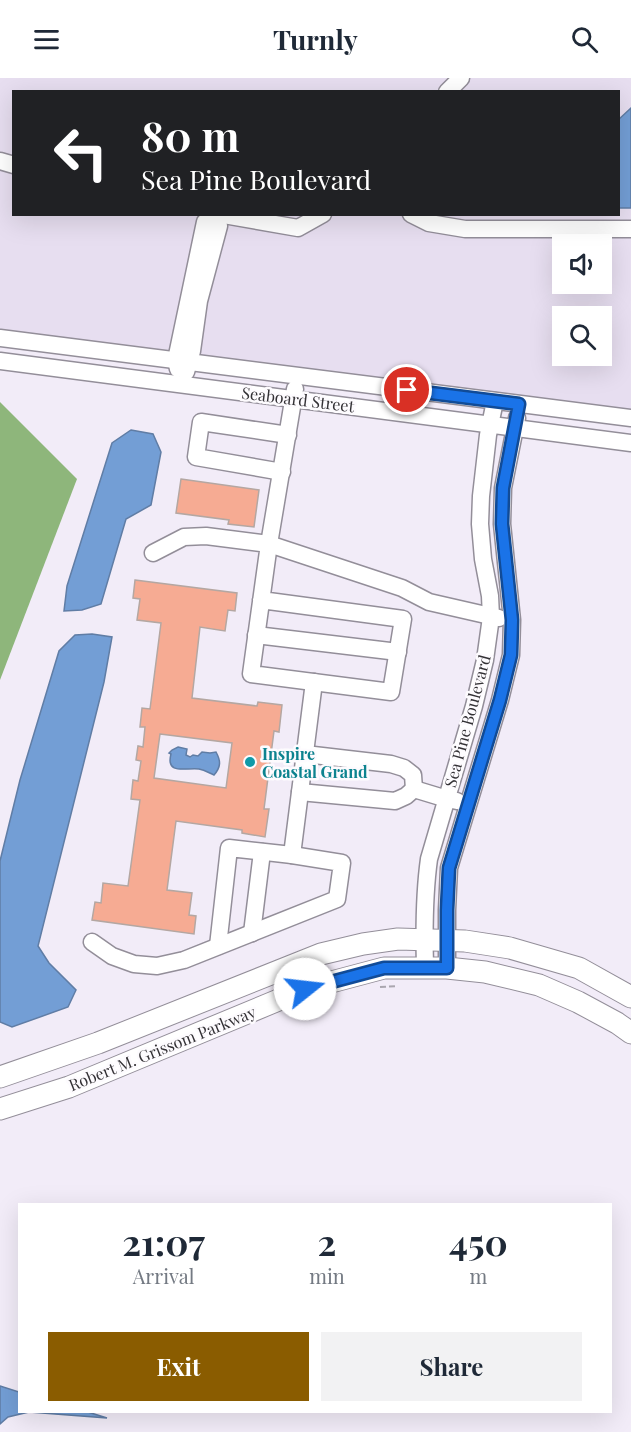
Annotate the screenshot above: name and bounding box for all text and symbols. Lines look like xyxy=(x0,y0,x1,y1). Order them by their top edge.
text: Turnly xyxy=(273,21,358,57)
icon: menu xyxy=(30,23,63,56)
icon: search xyxy=(568,23,601,56)
text: 80 m xyxy=(141,107,239,163)
icon: left xyxy=(42,114,120,192)
text: Sea Pine Boulevard xyxy=(141,161,371,197)
map controls xyxy=(552,234,612,366)
button: sound xyxy=(552,234,612,294)
button: search xyxy=(552,306,612,366)
pin xyxy=(381,364,432,415)
icon: arrive xyxy=(390,373,423,406)
street label: Seaboard Street xyxy=(240,382,356,416)
street label: Sea Pine Boulevard xyxy=(439,652,495,790)
place label: Inspire Coastal Grand xyxy=(262,743,368,782)
marker: Inspire Coastal Grand xyxy=(243,755,257,769)
position arrow xyxy=(273,957,337,1021)
street label: Robert M. Grissom Parkway xyxy=(65,1001,259,1095)
text: 21:07 xyxy=(122,1217,205,1265)
text: 2 xyxy=(318,1217,336,1265)
text: 450 xyxy=(449,1217,508,1265)
text: Arrival xyxy=(133,1262,194,1289)
text: min xyxy=(309,1262,345,1289)
text: m xyxy=(469,1262,487,1289)
button: Exit xyxy=(48,1332,309,1401)
button: Share xyxy=(321,1332,582,1401)

